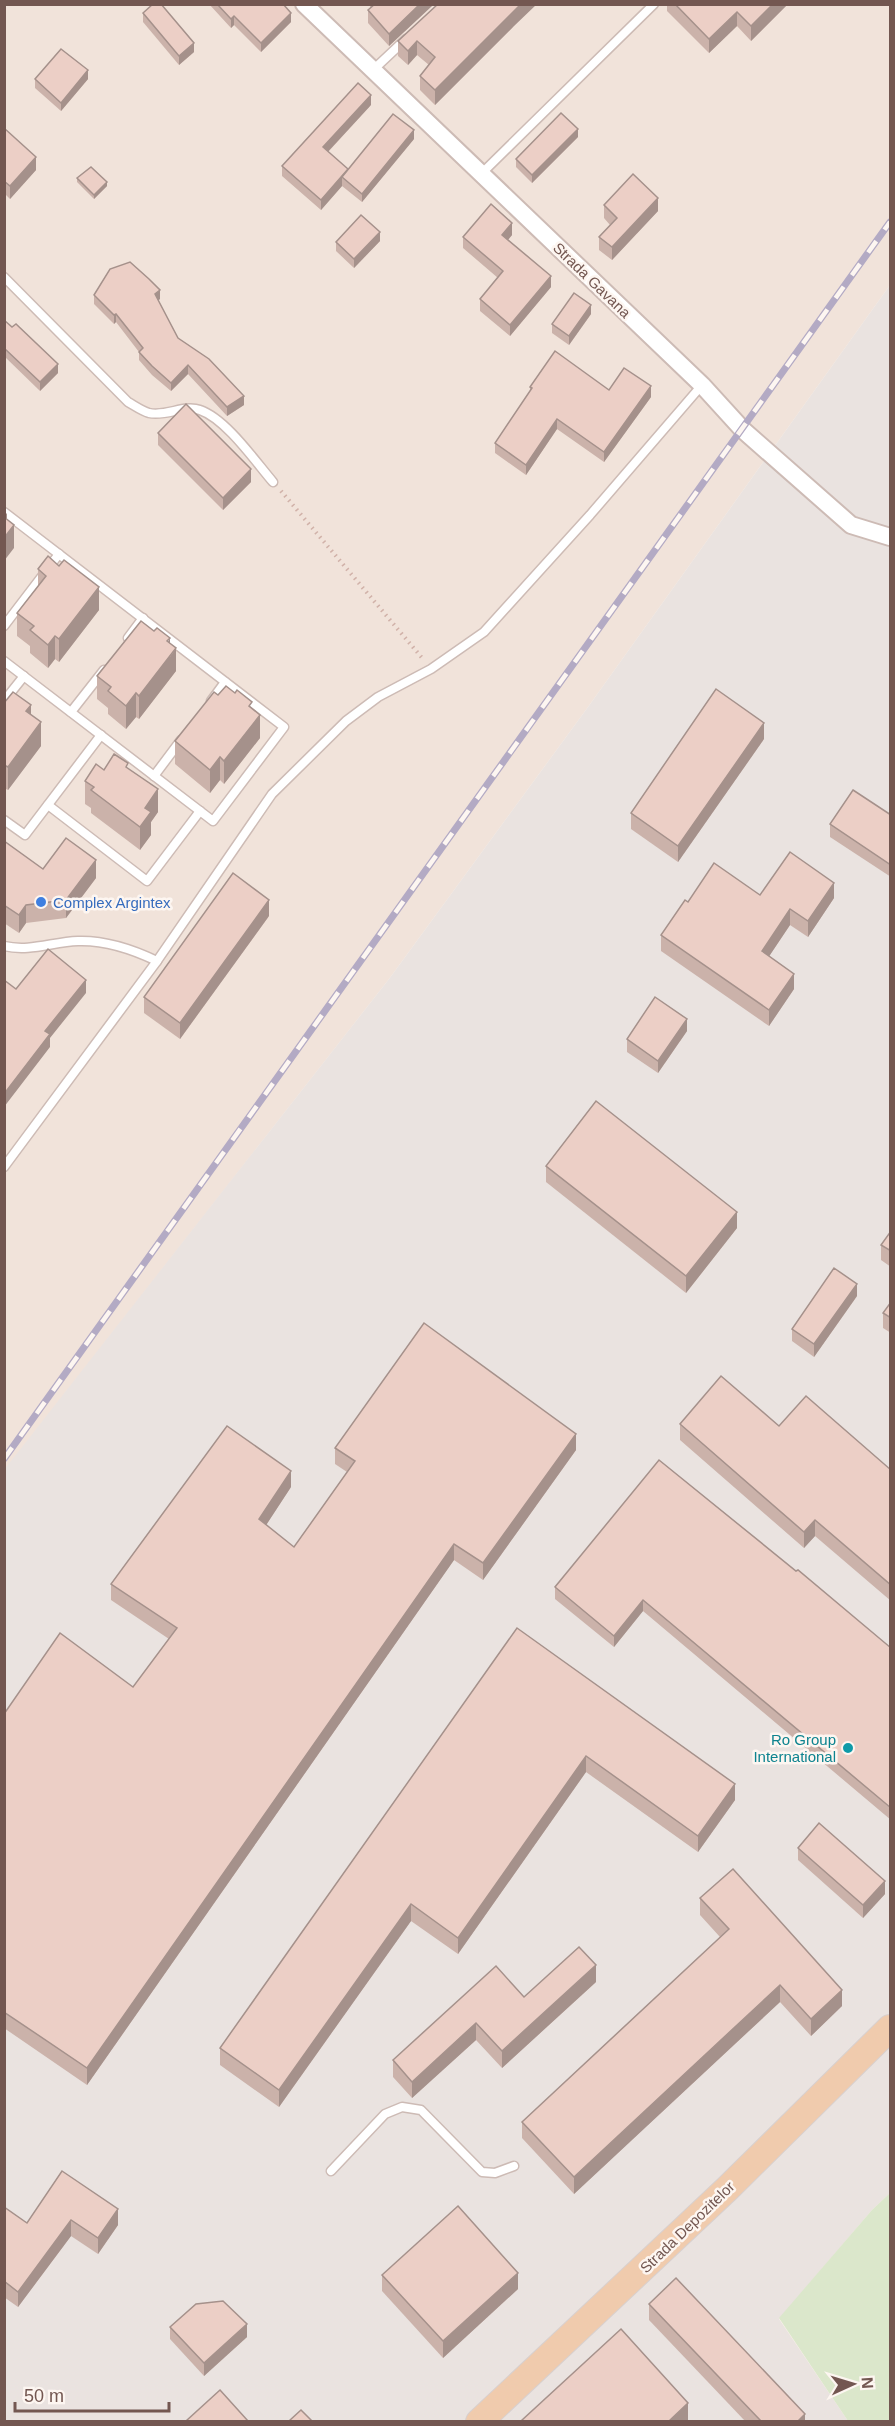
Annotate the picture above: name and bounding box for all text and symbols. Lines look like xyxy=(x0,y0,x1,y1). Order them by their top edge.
street label: Strada Gavana xyxy=(550,239,635,322)
place label: Complex Argintex xyxy=(53,894,171,911)
marker: Complex Argintex xyxy=(34,895,48,909)
place label: Ro Group International xyxy=(753,1731,836,1765)
marker: Ro Group International xyxy=(841,1741,855,1755)
street label: Strada Depozitelor xyxy=(636,2178,738,2276)
north arrow xyxy=(823,2354,883,2414)
scale bar xyxy=(15,2375,170,2413)
text: N xyxy=(859,2377,876,2389)
text: 50 m xyxy=(24,2386,64,2406)

